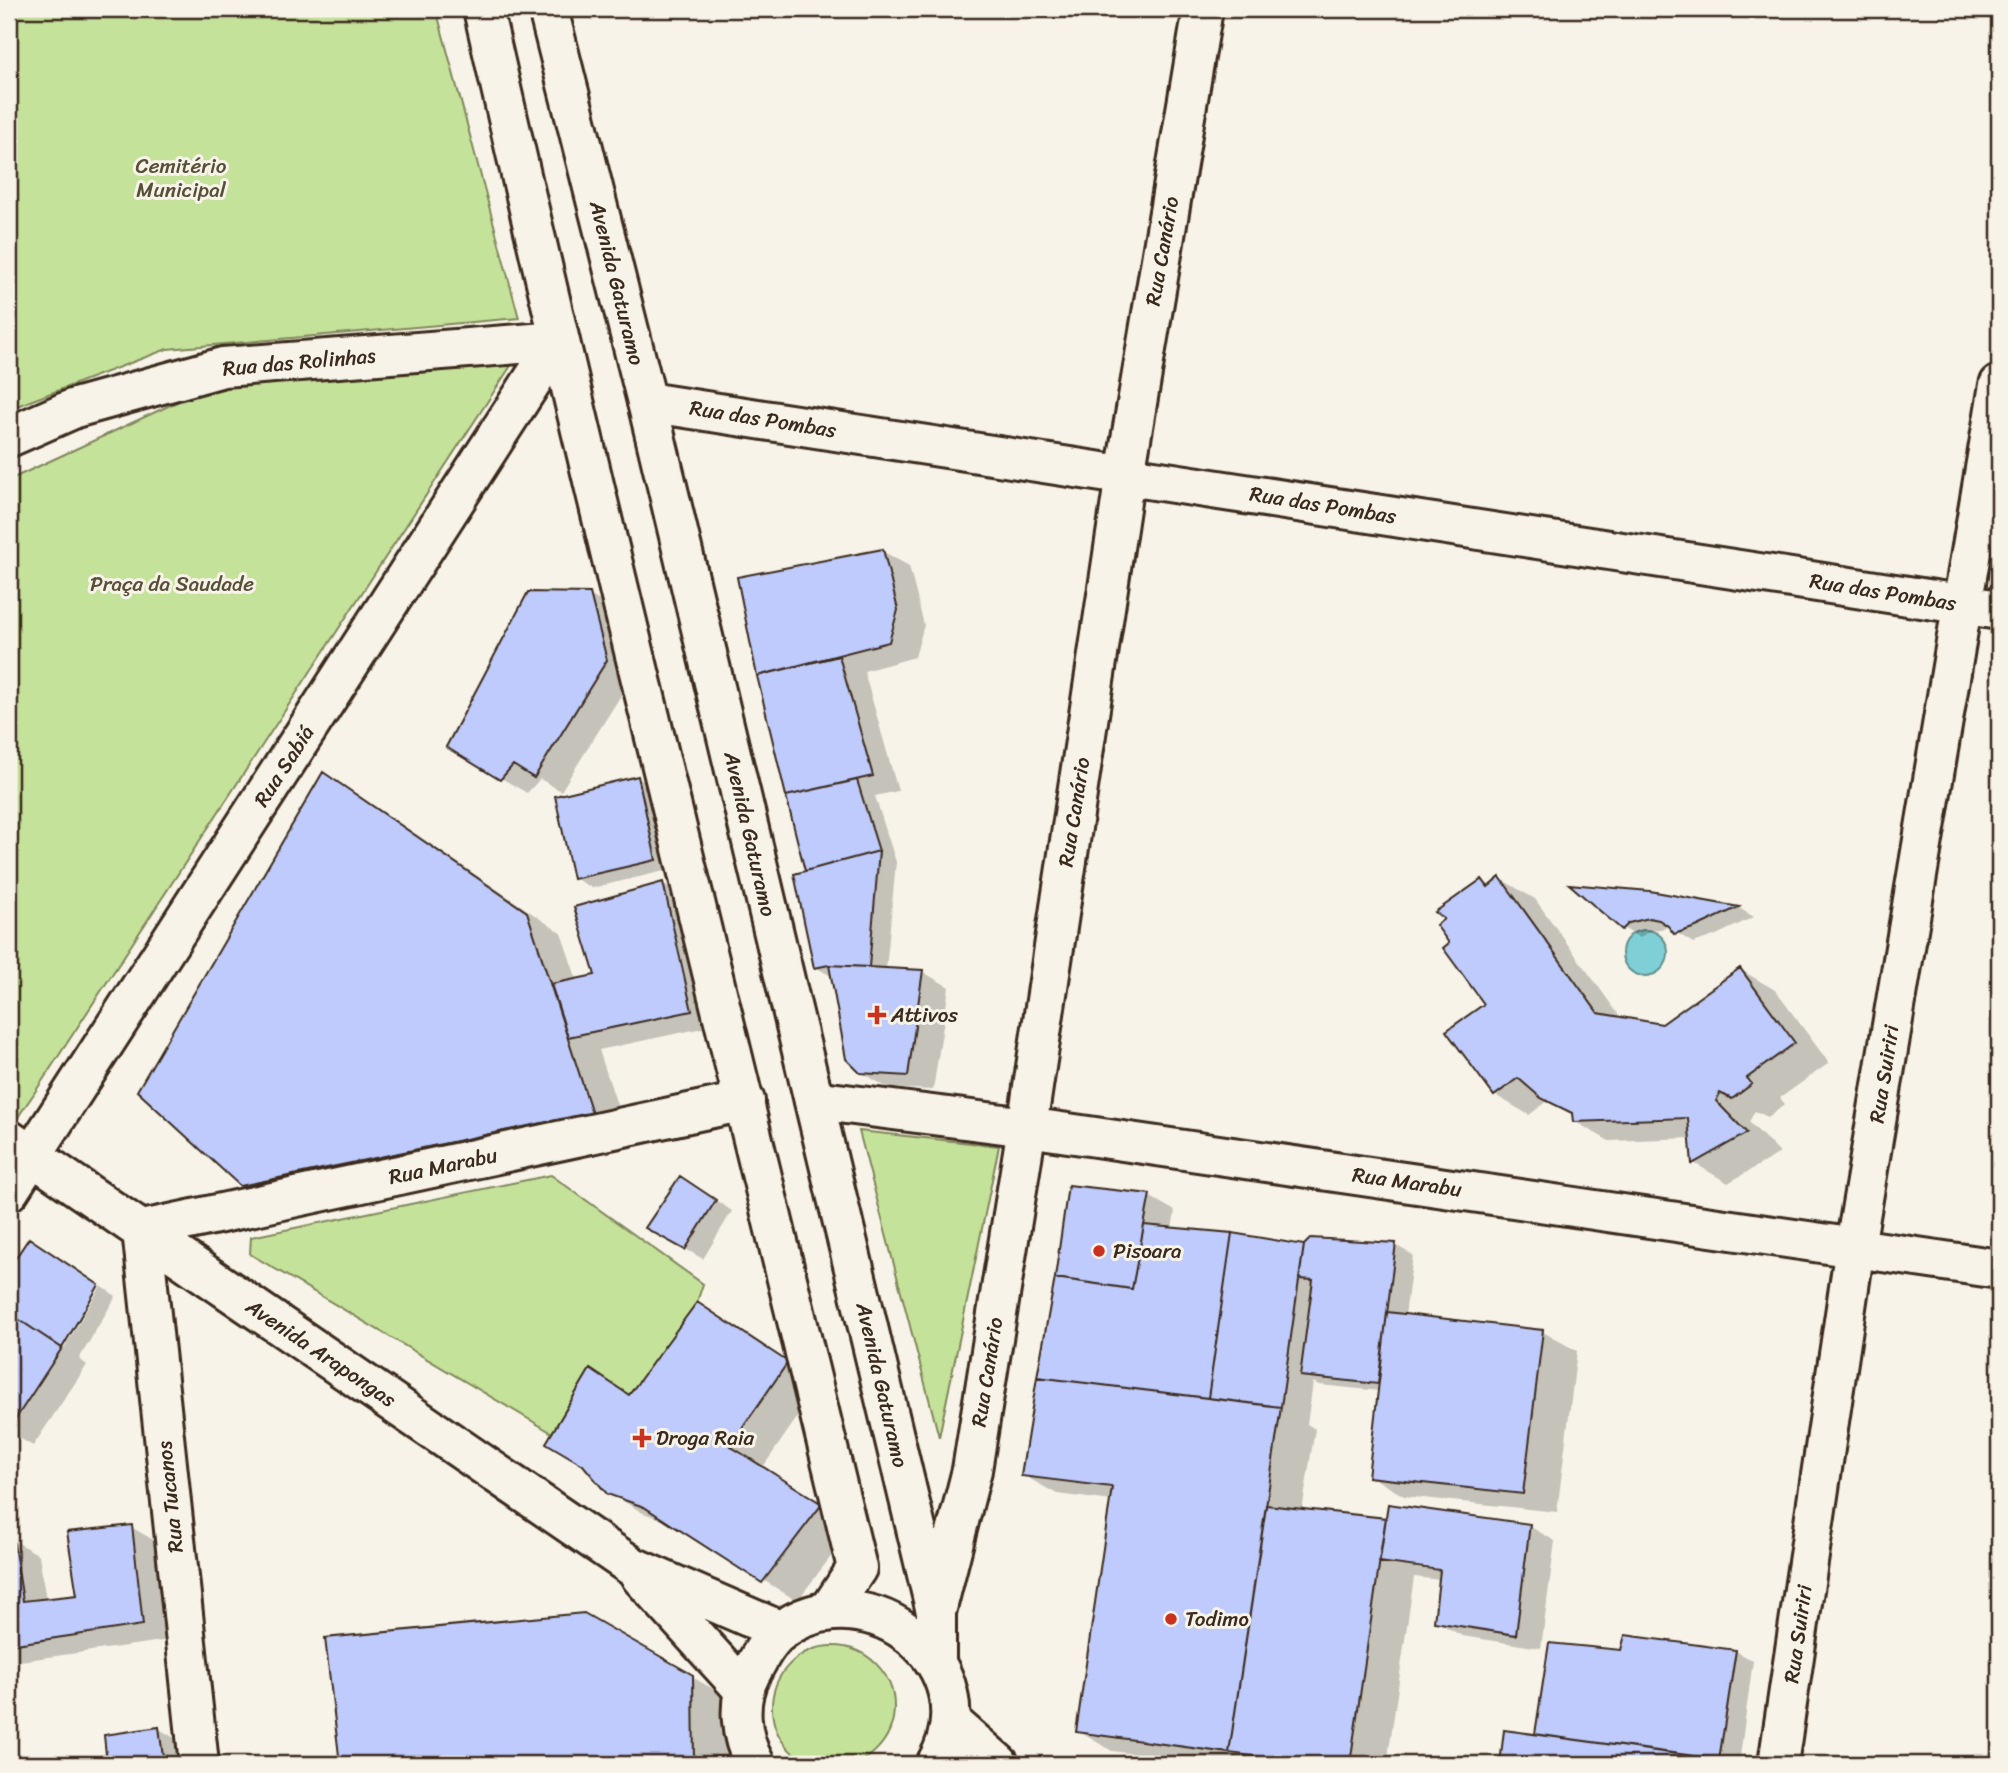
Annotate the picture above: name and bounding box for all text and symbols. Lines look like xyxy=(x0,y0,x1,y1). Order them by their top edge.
park label: Cemitério Municipal xyxy=(136,147,227,209)
street label: Rua Canário xyxy=(1134,193,1190,309)
street label: Avenida Gaturamo xyxy=(578,196,656,370)
street label: Rua das Rolinhas xyxy=(221,336,377,388)
street label: Rua das Pombas xyxy=(687,389,839,449)
street label: Rua das Pombas xyxy=(1247,475,1399,535)
street label: Rua das Pombas xyxy=(1807,562,1959,622)
park label: Praça da Saudade xyxy=(90,565,254,603)
street label: Rua Sabiá xyxy=(243,717,325,815)
street label: Avenida Gaturamo xyxy=(712,747,788,921)
street label: Rua Canário xyxy=(1047,754,1101,870)
place label: Attivos xyxy=(890,996,958,1034)
marker: Attivos xyxy=(869,1007,885,1023)
street label: Rua Suiriri xyxy=(1857,1021,1911,1126)
street label: Rua Marabu xyxy=(385,1136,502,1196)
street label: Rua Marabu xyxy=(1350,1156,1465,1209)
place label: Pisoara xyxy=(1113,1232,1182,1270)
marker: Pisoara xyxy=(1091,1243,1107,1259)
street label: Avenida Arapongas xyxy=(237,1288,405,1418)
street label: Avenida Gaturamo xyxy=(844,1298,920,1472)
street label: Rua Canário xyxy=(960,1314,1014,1430)
place label: Droga Raia xyxy=(656,1419,755,1457)
marker: Droga Raia xyxy=(634,1430,650,1446)
street label: Rua Tucanos xyxy=(145,1439,195,1555)
street label: Rua Suiriri xyxy=(1772,1581,1824,1686)
place label: Todimo xyxy=(1185,1600,1249,1638)
marker: Todimo xyxy=(1163,1611,1179,1627)

